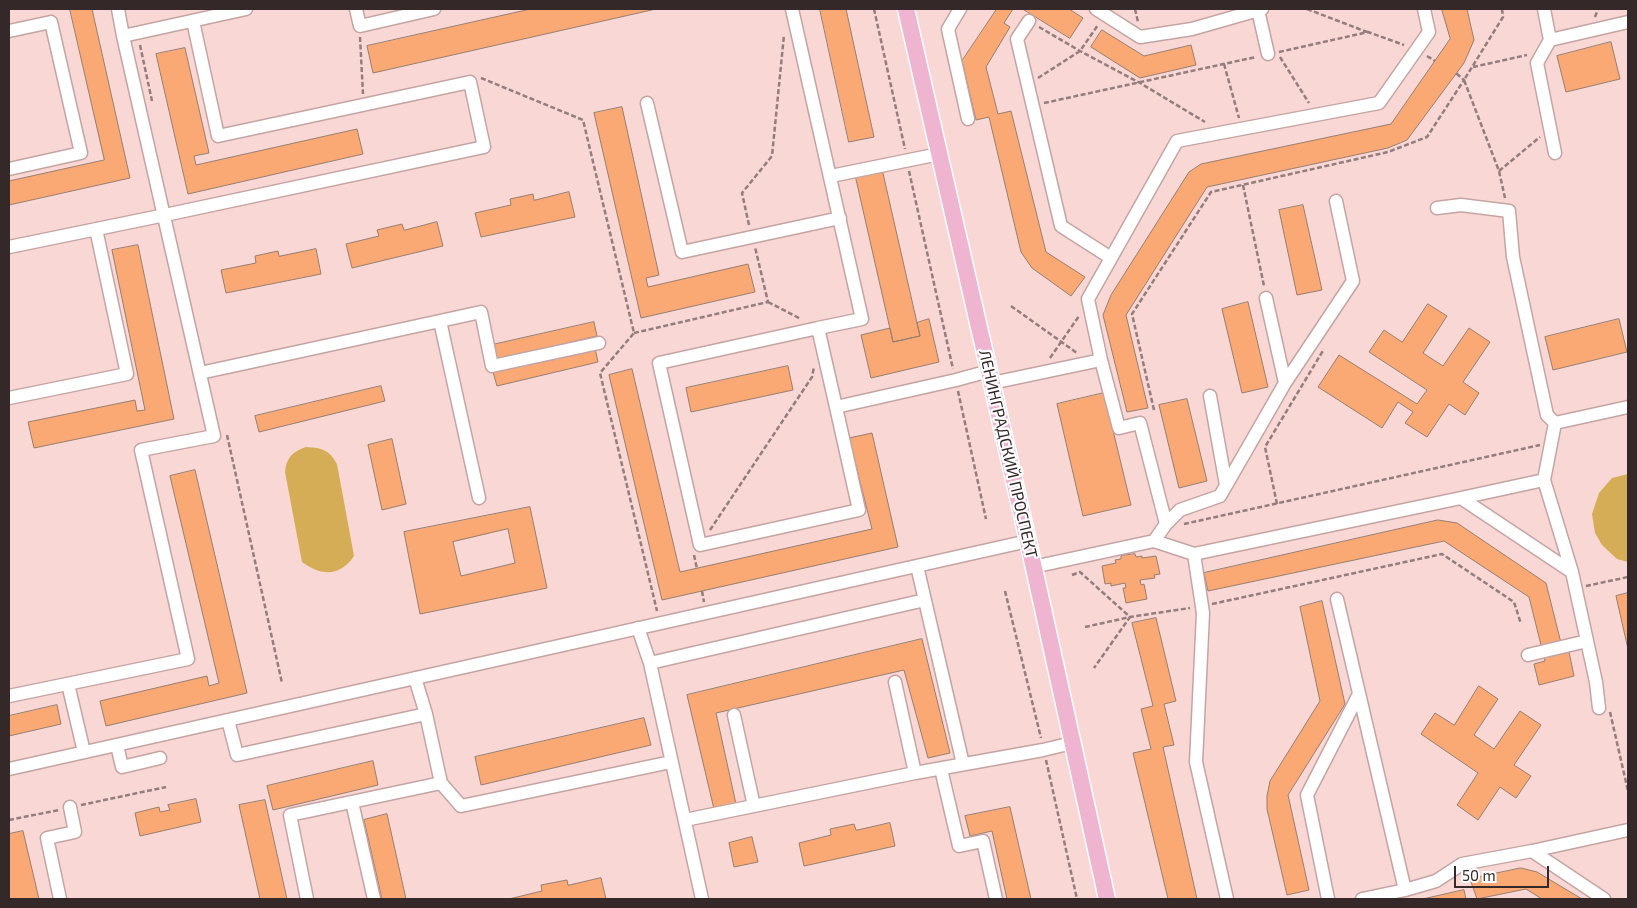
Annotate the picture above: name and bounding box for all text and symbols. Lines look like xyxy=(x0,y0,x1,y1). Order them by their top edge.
street label: ЛЕНИНГРАДСКИЙ ПРОСПЕКТ xyxy=(975,348,1041,560)
scale bar xyxy=(1457,856,1552,888)
text: 50 m xyxy=(1462,866,1496,884)

